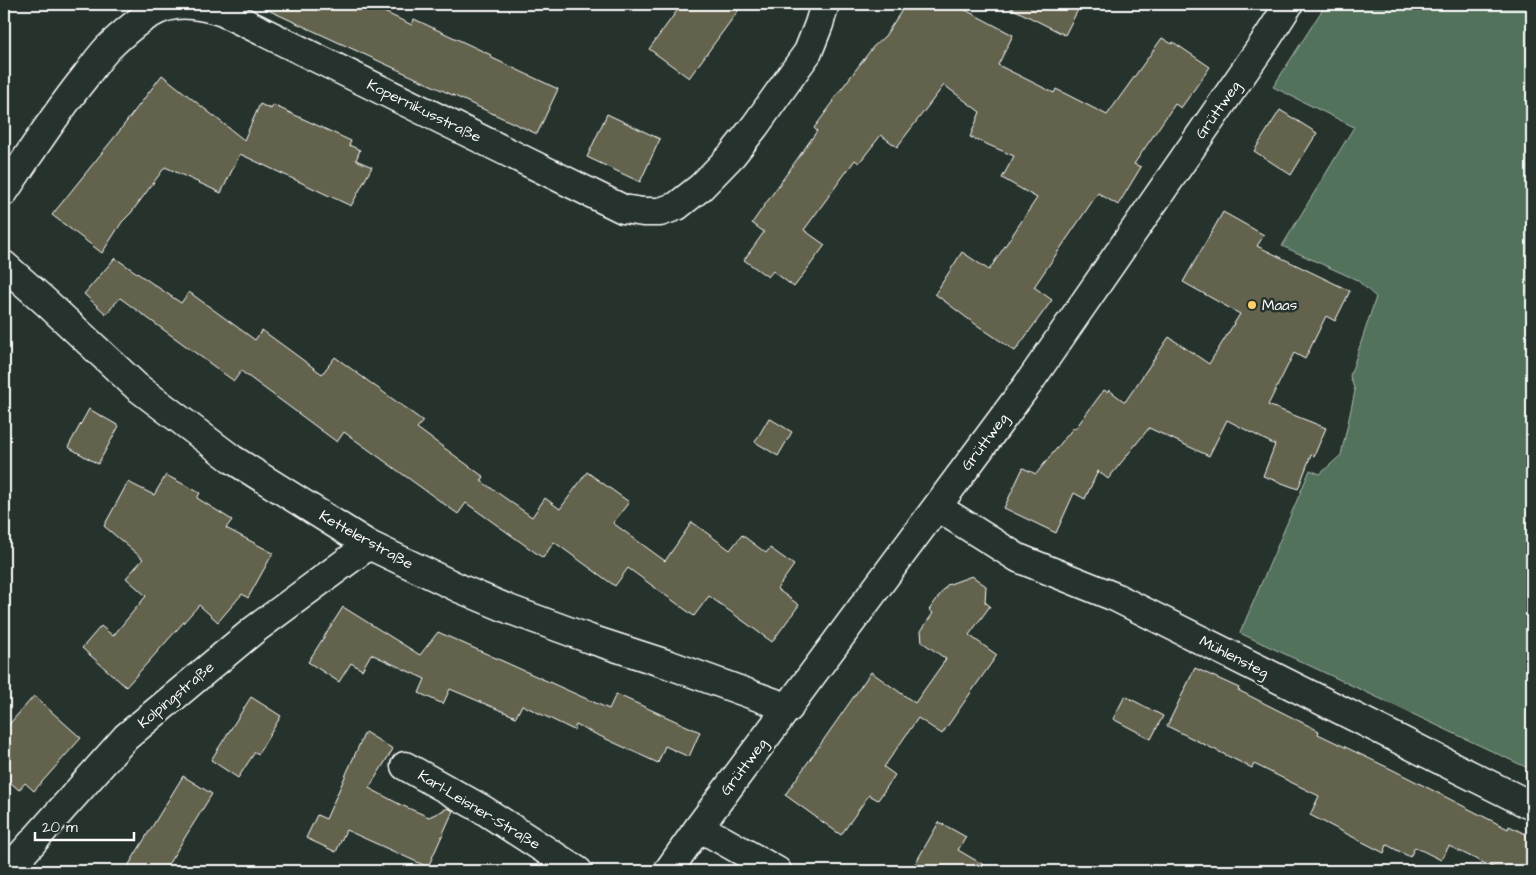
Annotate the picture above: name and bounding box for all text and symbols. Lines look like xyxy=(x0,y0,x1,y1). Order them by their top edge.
street label: Kopernikusstraße xyxy=(363,74,485,148)
street label: Grüttweg xyxy=(1190,77,1247,144)
place label: Maas xyxy=(1262,295,1298,316)
marker: Maas xyxy=(1246,299,1258,311)
street label: Grüttweg xyxy=(957,409,1014,475)
street label: Kettelerstraße xyxy=(315,505,417,575)
street label: Mühlensteg xyxy=(1195,631,1272,684)
street label: Kolpingstraße xyxy=(133,657,219,734)
street label: Grüttweg xyxy=(716,734,773,800)
street label: Karl-Leisner-Straße xyxy=(414,765,544,855)
scale bar xyxy=(35,810,134,842)
text: 20 m xyxy=(42,817,78,838)

